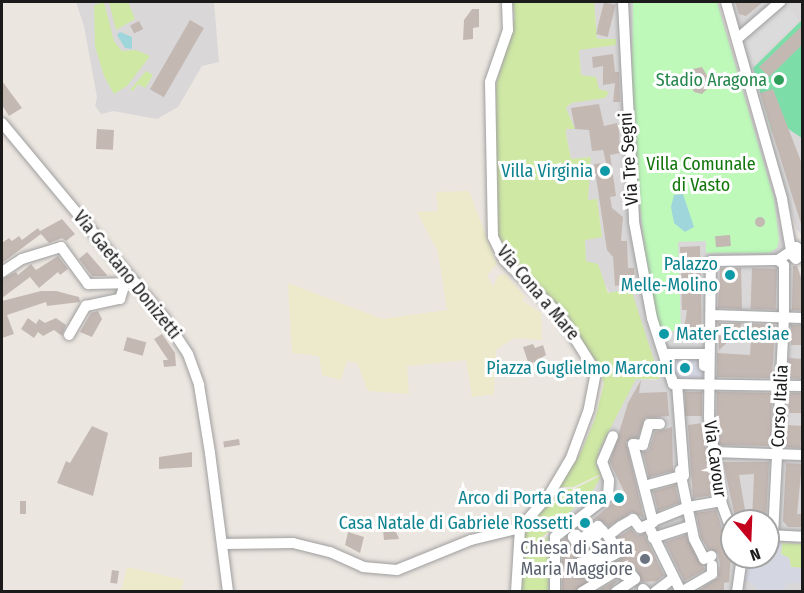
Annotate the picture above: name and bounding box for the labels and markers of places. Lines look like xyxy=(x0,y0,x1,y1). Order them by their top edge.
place label: Stadio Aragona xyxy=(656,69,767,91)
marker: Stadio Aragona xyxy=(772,73,786,87)
place label: Villa Virginia xyxy=(501,160,593,182)
marker: Villa Virginia xyxy=(598,164,612,178)
place label: Palazzo Melle-Molino xyxy=(621,254,718,296)
marker: Palazzo Melle-Molino xyxy=(723,268,737,282)
place label: Mater Ecclesiae xyxy=(676,323,789,345)
marker: Mater Ecclesiae xyxy=(657,327,671,341)
place label: Piazza Guglielmo Marconi xyxy=(486,357,673,379)
marker: Piazza Guglielmo Marconi xyxy=(678,361,692,375)
place label: Arco di Porta Catena xyxy=(458,487,607,509)
marker: Arco di Porta Catena xyxy=(612,491,626,505)
place label: Casa Natale di Gabriele Rossetti xyxy=(339,512,573,534)
marker: Casa Natale di Gabriele Rossetti xyxy=(578,516,592,530)
place label: Chiesa di Santa Maria Maggiore xyxy=(520,538,633,580)
marker: Chiesa di Santa Maria Maggiore xyxy=(638,552,652,566)

